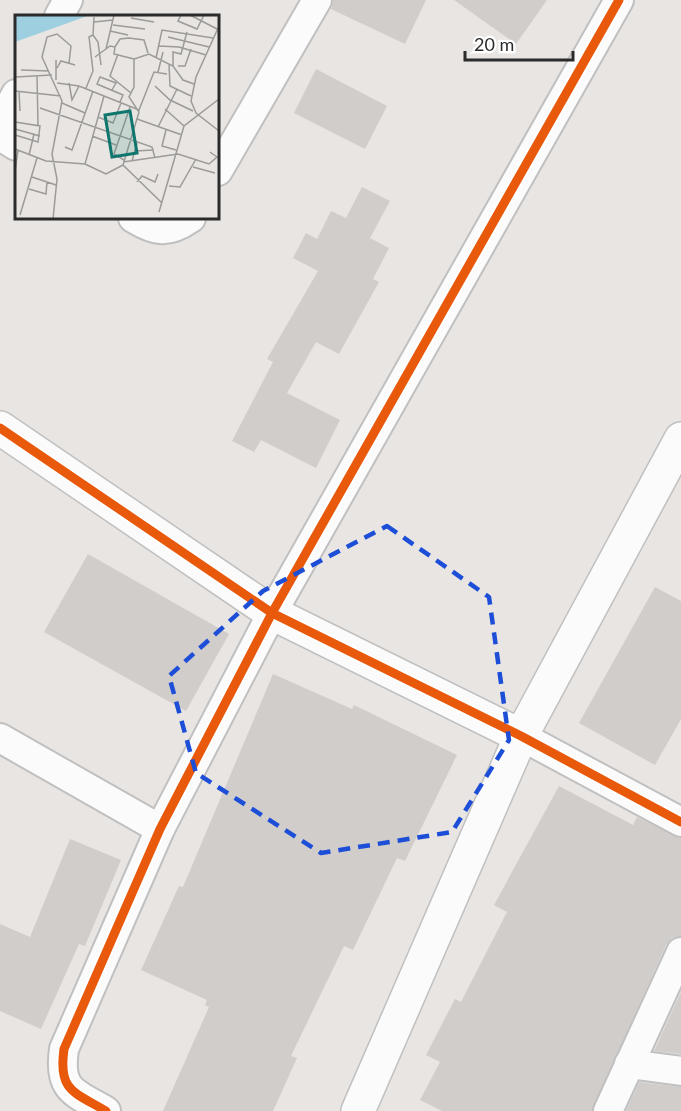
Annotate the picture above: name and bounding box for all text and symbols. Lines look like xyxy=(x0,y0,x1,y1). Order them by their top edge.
inset map xyxy=(15,15,219,219)
scale bar xyxy=(465,24,573,62)
text: 20 m xyxy=(474,33,514,55)

